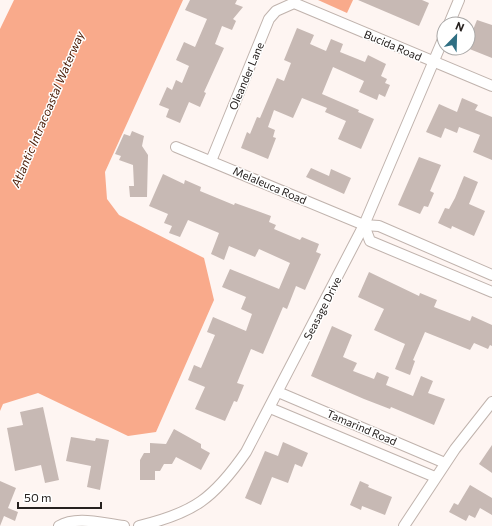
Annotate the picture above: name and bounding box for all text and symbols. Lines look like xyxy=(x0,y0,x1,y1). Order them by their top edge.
north arrow xyxy=(436,16,476,56)
text: N xyxy=(454,19,466,34)
street label: Bucida Road xyxy=(362,27,424,63)
water label: Atlantic Intracoastal Waterway xyxy=(7,28,87,190)
street label: Oleander Lane xyxy=(226,40,266,112)
street label: Melaleuca Road xyxy=(231,164,309,206)
street label: Seasage Drive xyxy=(301,274,344,342)
street label: Tamarind Road xyxy=(325,406,399,448)
scale bar xyxy=(18,484,101,510)
text: 50 m xyxy=(24,490,52,504)

